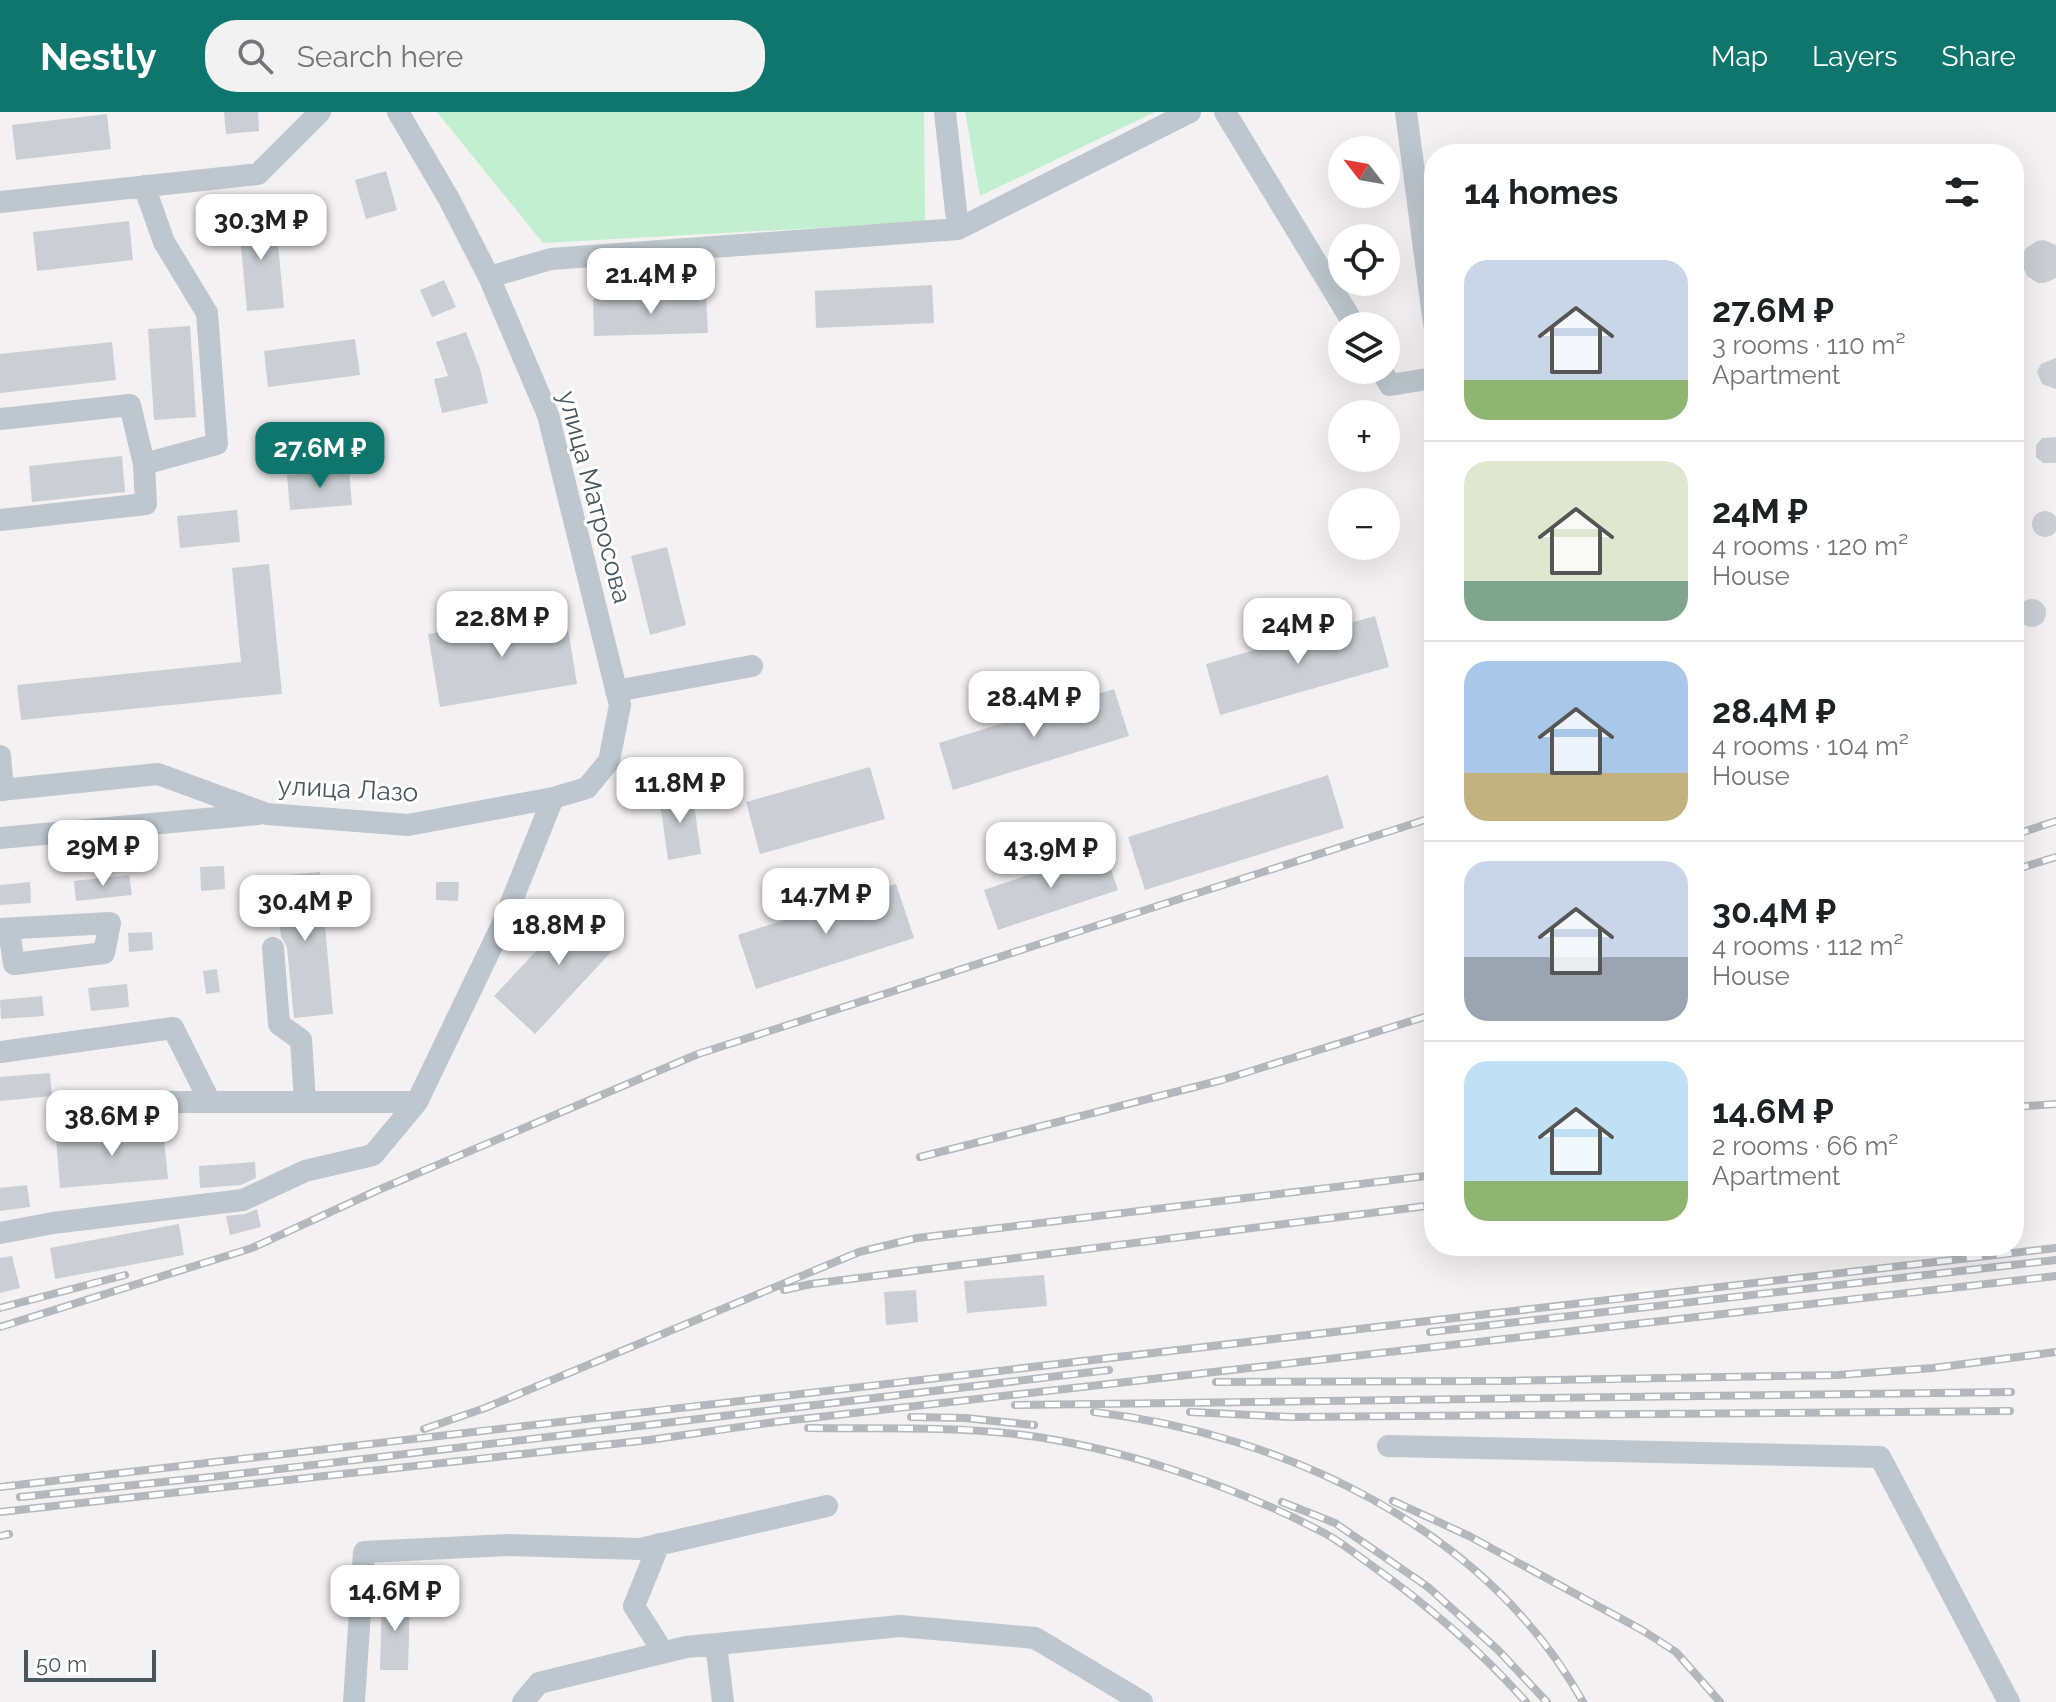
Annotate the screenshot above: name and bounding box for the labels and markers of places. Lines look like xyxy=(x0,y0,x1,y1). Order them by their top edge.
pin: 30.3M ₽ xyxy=(187,194,335,262)
pin: 21.4M ₽ xyxy=(577,248,725,316)
pin: 27.6M ₽ xyxy=(246,422,394,490)
pin: 22.8M ₽ xyxy=(428,591,576,659)
pin: 24M ₽ xyxy=(1242,598,1354,666)
pin: 28.4M ₽ xyxy=(960,671,1108,739)
pin: 11.8M ₽ xyxy=(606,757,754,825)
pin: 29M ₽ xyxy=(47,820,159,888)
pin: 43.9M ₽ xyxy=(977,822,1125,890)
pin: 14.7M ₽ xyxy=(752,868,900,936)
pin: 30.4M ₽ xyxy=(231,875,379,943)
pin: 18.8M ₽ xyxy=(485,899,633,967)
pin: 38.6M ₽ xyxy=(38,1090,186,1158)
pin: 14.6M ₽ xyxy=(321,1565,469,1633)

